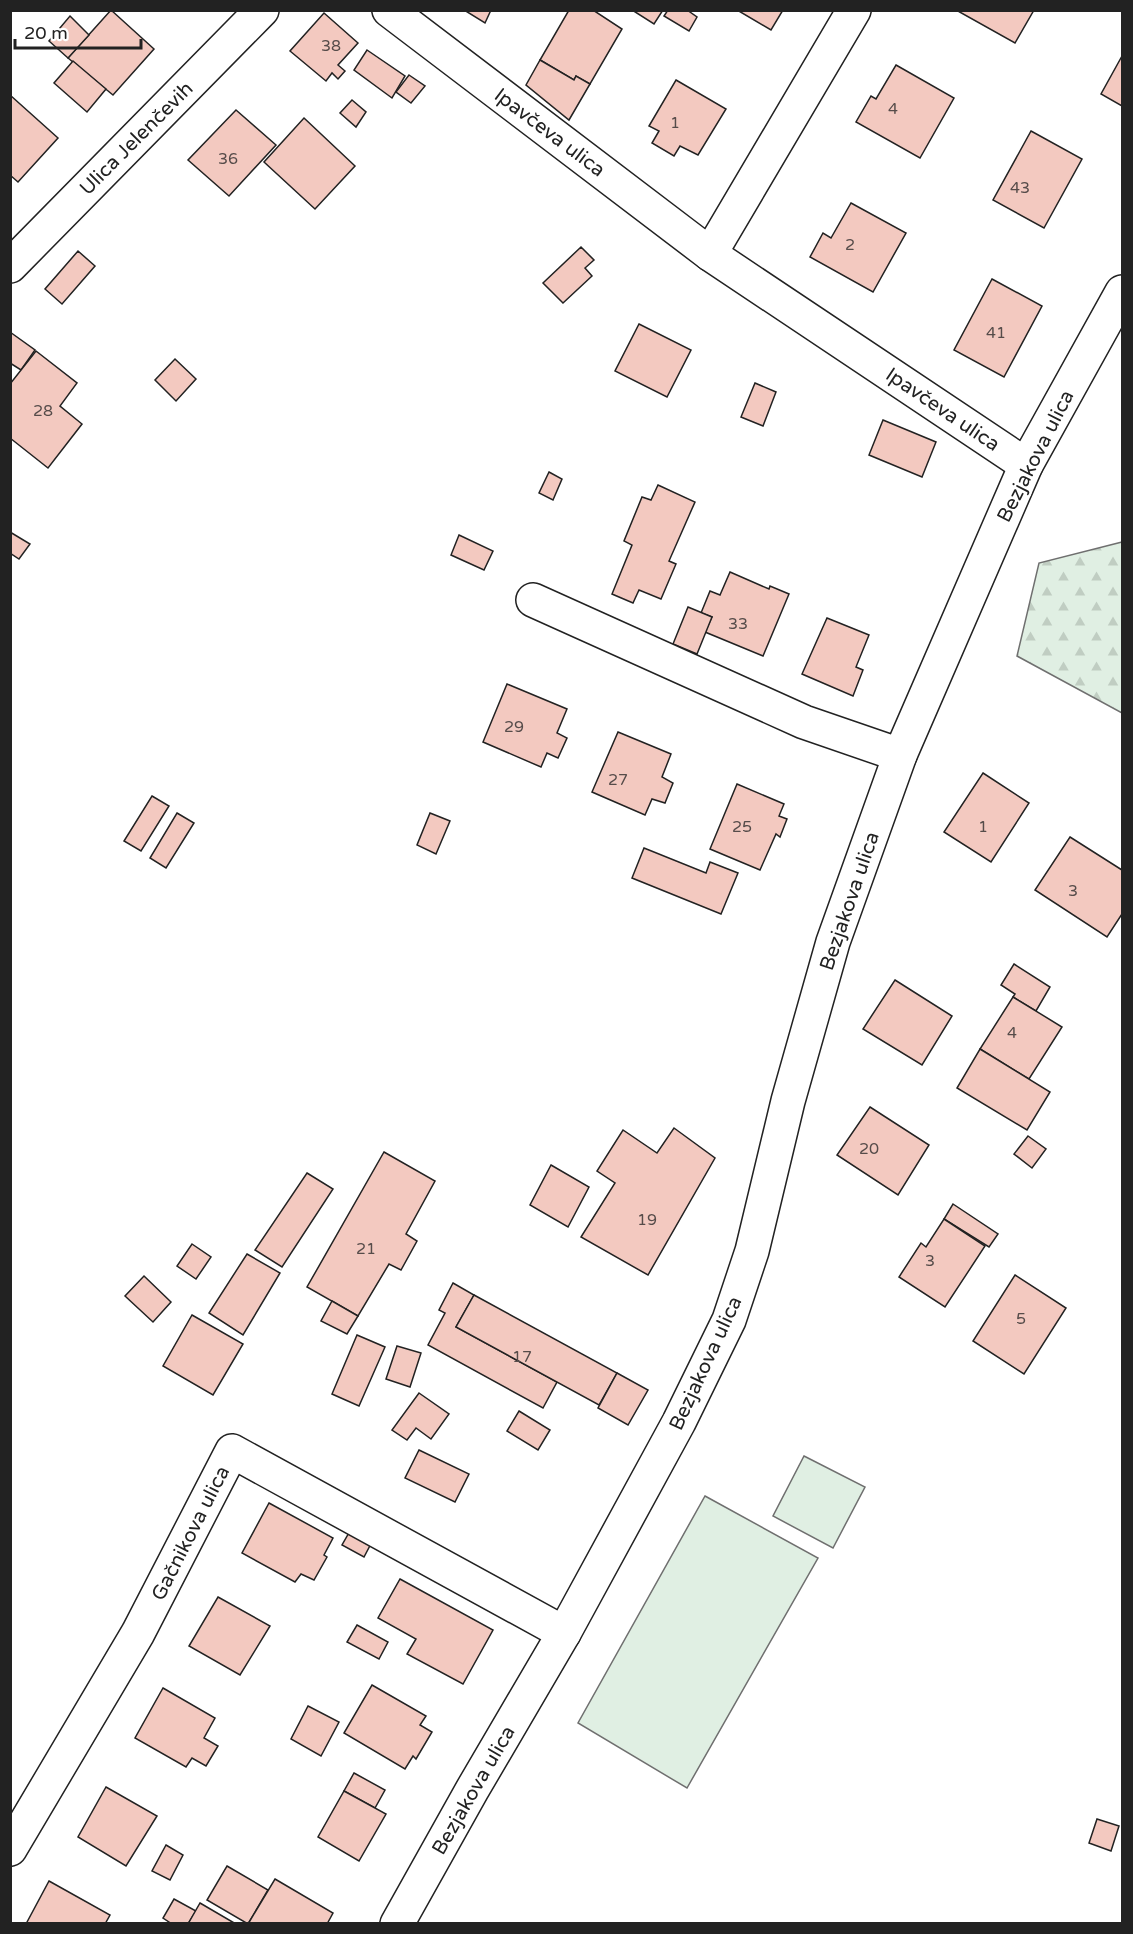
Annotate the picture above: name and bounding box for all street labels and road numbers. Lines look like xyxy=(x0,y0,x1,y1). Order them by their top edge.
street label: Ulica Jelenčevih xyxy=(75,77,198,200)
street label: Ipavčeva ulica xyxy=(489,83,609,182)
street label: Ipavčeva ulica xyxy=(881,363,1004,457)
street label: Bezjakova ulica xyxy=(992,386,1080,527)
street label: Bezjakova ulica xyxy=(815,829,885,974)
street label: Bezjakova ulica xyxy=(664,1293,747,1434)
street label: Gačnikova ulica xyxy=(147,1462,235,1605)
street label: Bezjakova ulica xyxy=(427,1722,521,1859)

